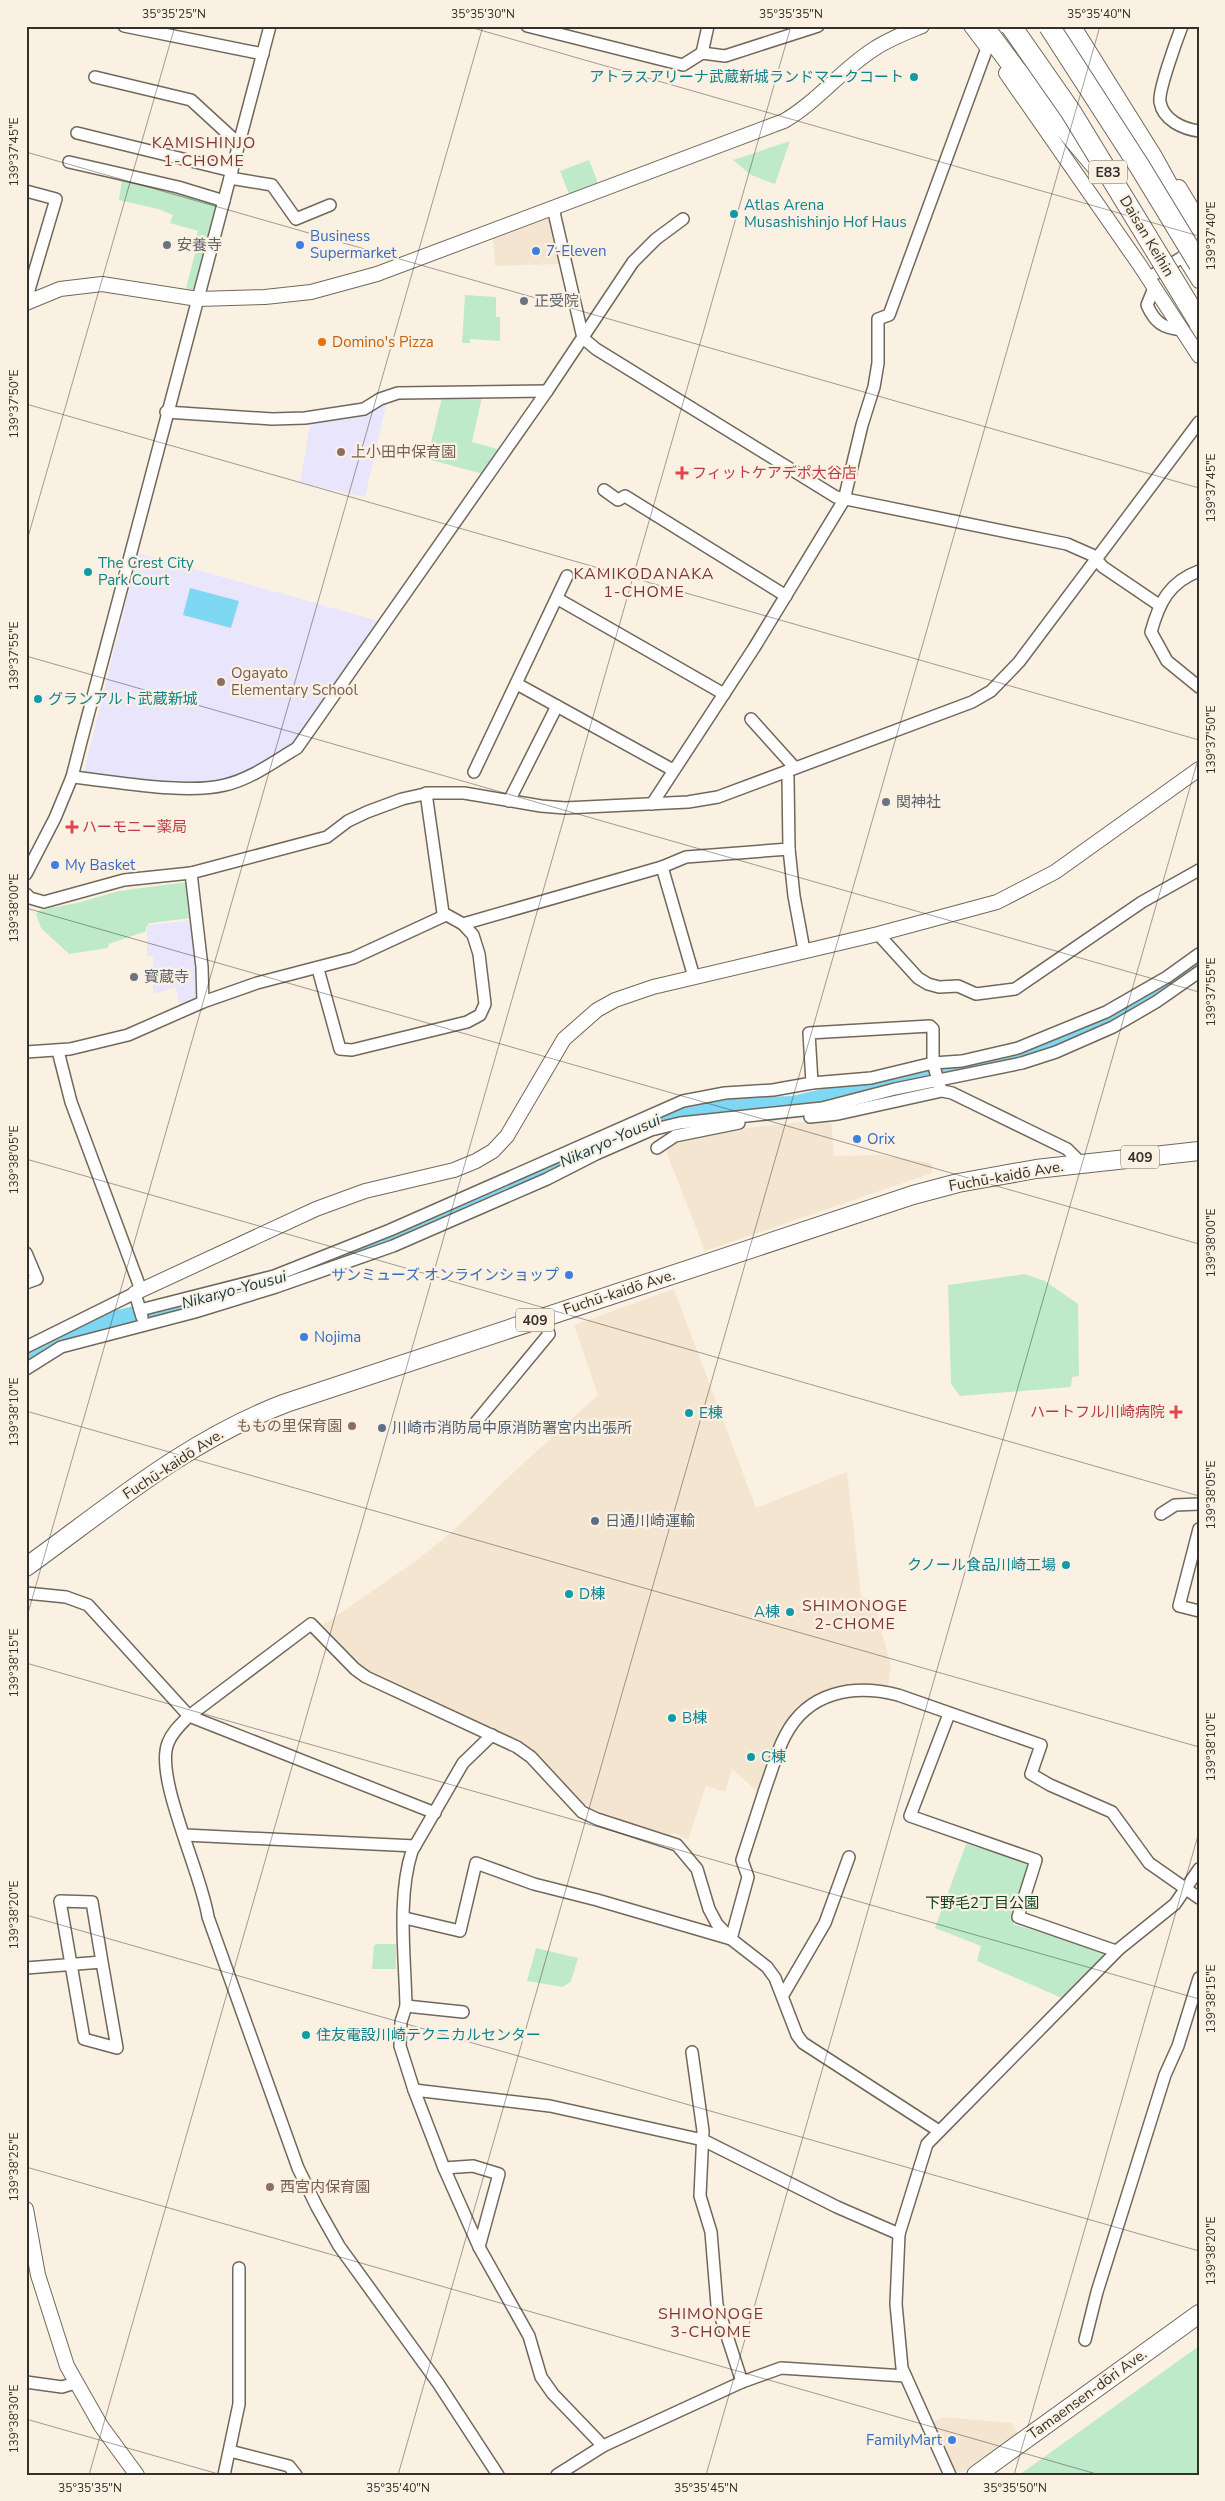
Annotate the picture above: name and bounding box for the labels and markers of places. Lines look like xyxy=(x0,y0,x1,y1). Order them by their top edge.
place label: アトラスアリーナ武蔵新城ランドマークコート xyxy=(589,67,904,87)
marker: アトラスアリーナ武蔵新城ランドマークコート xyxy=(908,71,920,83)
place label: Atlas Arena Musashishinjo Hof Haus xyxy=(744,195,907,232)
marker: Atlas Arena Musashishinjo Hof Haus xyxy=(728,208,740,220)
place label: Business Supermarket xyxy=(310,226,397,263)
place label: 安養寺 xyxy=(177,235,222,255)
marker: 安養寺 xyxy=(161,239,173,251)
marker: Business Supermarket xyxy=(294,239,306,251)
place label: 7-Eleven xyxy=(546,241,606,261)
marker: 7-Eleven xyxy=(530,245,542,257)
place label: 正受院 xyxy=(534,291,579,311)
marker: 正受院 xyxy=(518,295,530,307)
place label: Domino's Pizza xyxy=(332,332,434,352)
marker: Domino's Pizza xyxy=(316,336,328,348)
place label: 上小田中保育園 xyxy=(351,442,456,462)
marker: 上小田中保育園 xyxy=(335,446,347,458)
place label: フィットケアデポ大谷店 xyxy=(692,463,857,483)
marker: フィットケアデポ大谷店 xyxy=(676,467,688,479)
place label: The Crest City Park Court xyxy=(98,553,194,590)
marker: The Crest City Park Court xyxy=(82,566,94,578)
place label: Ogayato Elementary School xyxy=(231,663,358,700)
marker: Ogayato Elementary School xyxy=(215,676,227,688)
place label: グランアルト武蔵新城 xyxy=(48,689,198,709)
marker: グランアルト武蔵新城 xyxy=(32,693,44,705)
place label: 関神社 xyxy=(896,792,941,812)
marker: 関神社 xyxy=(880,796,892,808)
place label: ハーモニー薬局 xyxy=(82,817,187,837)
marker: ハーモニー薬局 xyxy=(66,821,78,833)
place label: My Basket xyxy=(65,855,136,875)
marker: My Basket xyxy=(49,859,61,871)
place label: 寳蔵寺 xyxy=(144,967,189,987)
marker: 寳蔵寺 xyxy=(128,971,140,983)
place label: Orix xyxy=(867,1129,895,1149)
marker: Orix xyxy=(851,1133,863,1145)
place label: サンミューズ オンラインショップ xyxy=(331,1265,559,1285)
marker: サンミューズ オンラインショップ xyxy=(563,1269,575,1281)
place label: Nojima xyxy=(314,1327,361,1347)
marker: Nojima xyxy=(298,1331,310,1343)
place label: ハートフル川崎病院 xyxy=(1030,1402,1165,1422)
place label: E棟 xyxy=(699,1403,723,1423)
marker: ハートフル川崎病院 xyxy=(1169,1405,1183,1419)
marker: E棟 xyxy=(683,1407,695,1419)
place label: ももの里保育園 xyxy=(237,1416,342,1436)
place label: 川崎市消防局中原消防署宮内出張所 xyxy=(392,1418,632,1438)
marker: ももの里保育園 xyxy=(346,1420,358,1432)
marker: 川崎市消防局中原消防署宮内出張所 xyxy=(376,1422,388,1434)
place label: 日通川崎運輸 xyxy=(605,1511,695,1531)
marker: 日通川崎運輸 xyxy=(589,1515,601,1527)
place label: クノール食品川崎工場 xyxy=(907,1555,1056,1575)
marker: クノール食品川崎工場 xyxy=(1060,1559,1072,1571)
place label: D棟 xyxy=(579,1584,605,1604)
marker: D棟 xyxy=(563,1588,575,1600)
place label: A棟 xyxy=(754,1602,780,1622)
marker: A棟 xyxy=(784,1606,796,1618)
place label: B棟 xyxy=(682,1708,707,1728)
marker: B棟 xyxy=(666,1712,678,1724)
place label: C棟 xyxy=(761,1747,786,1767)
marker: C棟 xyxy=(745,1751,757,1763)
place label: 住友電設川崎テクニカルセンター xyxy=(316,2025,541,2045)
marker: 住友電設川崎テクニカルセンター xyxy=(300,2029,312,2041)
place label: 西宮内保育園 xyxy=(280,2177,370,2197)
marker: 西宮内保育園 xyxy=(264,2181,276,2193)
place label: FamilyMart xyxy=(866,2430,943,2450)
marker: FamilyMart xyxy=(946,2434,958,2446)

